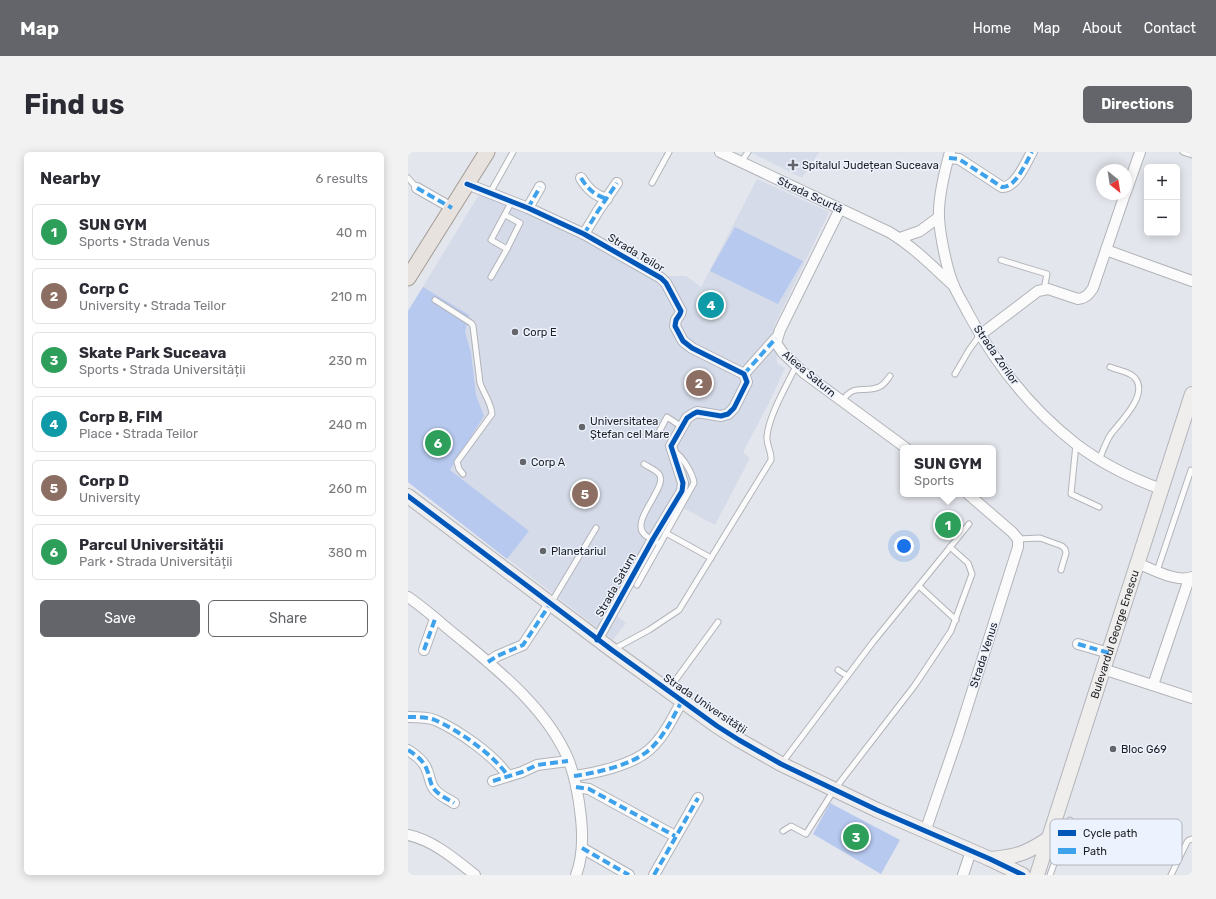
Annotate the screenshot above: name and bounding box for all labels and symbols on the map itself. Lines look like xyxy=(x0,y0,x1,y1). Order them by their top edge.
marker: Spitalul Județean Suceava xyxy=(787,159,799,171)
place label: Spitalul Județean Suceava xyxy=(802,159,939,172)
north arrow xyxy=(1096,164,1132,200)
street label: Strada Scurtă xyxy=(775,174,845,216)
street label: Strada Teilor xyxy=(605,231,667,275)
pin: 4 xyxy=(698,290,724,320)
street label: Strada Zorilor xyxy=(971,323,1022,388)
place label: Corp E xyxy=(523,326,557,339)
marker: Corp E xyxy=(510,327,520,337)
street label: Aleea Saturn xyxy=(780,348,838,400)
pin: 2 xyxy=(686,368,712,398)
place label: Universitatea Ștefan cel Mare xyxy=(590,415,669,441)
marker: Universitatea Ștefan cel Mare xyxy=(577,422,587,432)
pin: 6 xyxy=(425,428,451,458)
place label: Corp A xyxy=(531,456,566,469)
marker: Corp A xyxy=(518,457,528,467)
pin: 5 xyxy=(572,479,598,509)
pin: 1 xyxy=(935,510,961,540)
your location xyxy=(894,536,914,556)
place label: Planetariul xyxy=(551,545,606,558)
marker: Planetariul xyxy=(538,546,548,556)
street label: Strada Saturn xyxy=(593,551,639,619)
street label: Bulevardul George Enescu xyxy=(1088,568,1141,700)
street label: Strada Venus xyxy=(967,620,1001,689)
street label: Strada Universității xyxy=(661,671,749,737)
place label: Bloc G69 xyxy=(1121,743,1167,756)
marker: Bloc G69 xyxy=(1108,744,1118,754)
legend xyxy=(1050,819,1182,865)
pin: 3 xyxy=(843,822,869,852)
text: Cycle path xyxy=(1083,827,1137,840)
text: Path xyxy=(1083,845,1107,858)

